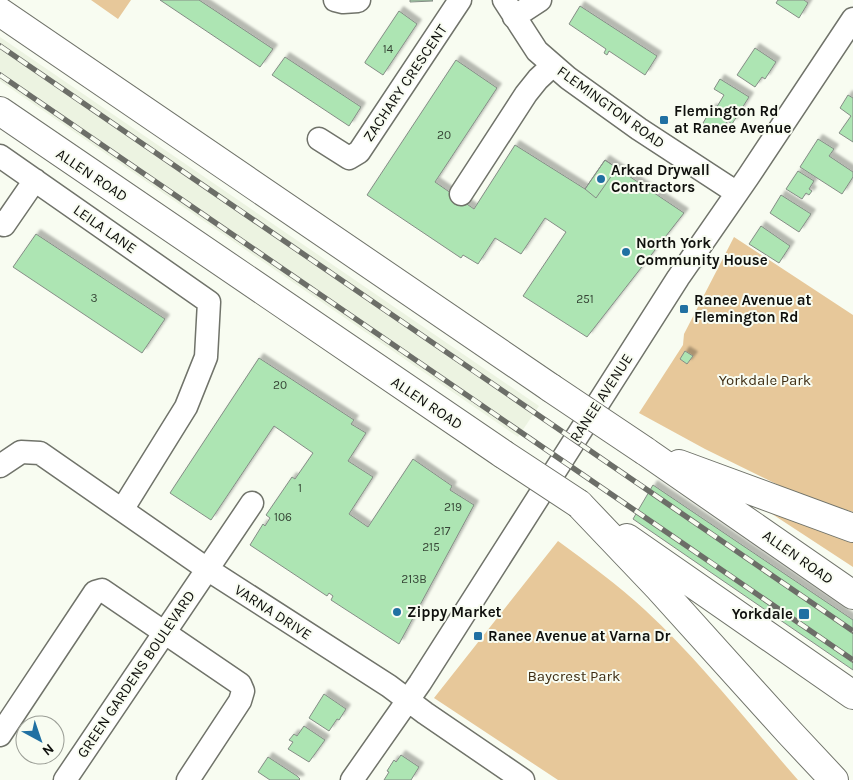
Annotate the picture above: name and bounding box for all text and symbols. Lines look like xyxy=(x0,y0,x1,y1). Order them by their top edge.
street label: ZACHARY CRESCENT xyxy=(359,21,451,145)
house number: 14 xyxy=(383,42,394,56)
street label: FLEMINGTON ROAD xyxy=(554,62,668,152)
place label: Flemington Rd at Ranee Avenue xyxy=(674,102,792,137)
marker: Flemington Rd at Ranee Avenue xyxy=(658,114,670,126)
house number: 20 xyxy=(437,128,451,142)
street label: ALLEN ROAD xyxy=(53,145,131,205)
place label: Arkad Drywall Contractors xyxy=(611,161,710,196)
marker: Arkad Drywall Contractors xyxy=(595,173,607,185)
street label: LEILA LANE xyxy=(70,201,140,257)
place label: North York Community House xyxy=(636,234,768,269)
marker: North York Community House xyxy=(620,246,632,258)
house number: 3 xyxy=(90,291,98,305)
place label: Ranee Avenue at Flemington Rd xyxy=(694,291,812,326)
house number: 251 xyxy=(576,292,594,306)
marker: Ranee Avenue at Flemington Rd xyxy=(678,303,690,315)
street label: RANEE AVENUE xyxy=(566,350,636,446)
park label: Yorkdale Park xyxy=(719,371,811,389)
street label: ALLEN ROAD xyxy=(388,373,466,433)
house number: 20 xyxy=(273,378,287,392)
house number: 1 xyxy=(298,481,302,495)
house number: 219 xyxy=(444,500,462,514)
house number: 106 xyxy=(274,510,292,524)
house number: 217 xyxy=(434,524,451,538)
street label: ALLEN ROAD xyxy=(759,526,837,588)
house number: 215 xyxy=(422,540,440,554)
house number: 213B xyxy=(401,572,427,586)
street label: VARNA DRIVE xyxy=(231,580,315,644)
street label: GREEN GARDENS BOULEVARD xyxy=(73,587,199,761)
place label: Zippy Market xyxy=(407,603,502,621)
place label: Yorkdale xyxy=(732,605,793,623)
marker: Zippy Market xyxy=(391,606,403,618)
marker: Yorkdale xyxy=(797,607,811,621)
place label: Ranee Avenue at Varna Dr xyxy=(488,627,671,645)
marker: Ranee Avenue at Varna Dr xyxy=(472,630,484,642)
park label: Baycrest Park xyxy=(528,667,620,685)
north arrow xyxy=(15,715,65,765)
text: N xyxy=(39,740,57,759)

